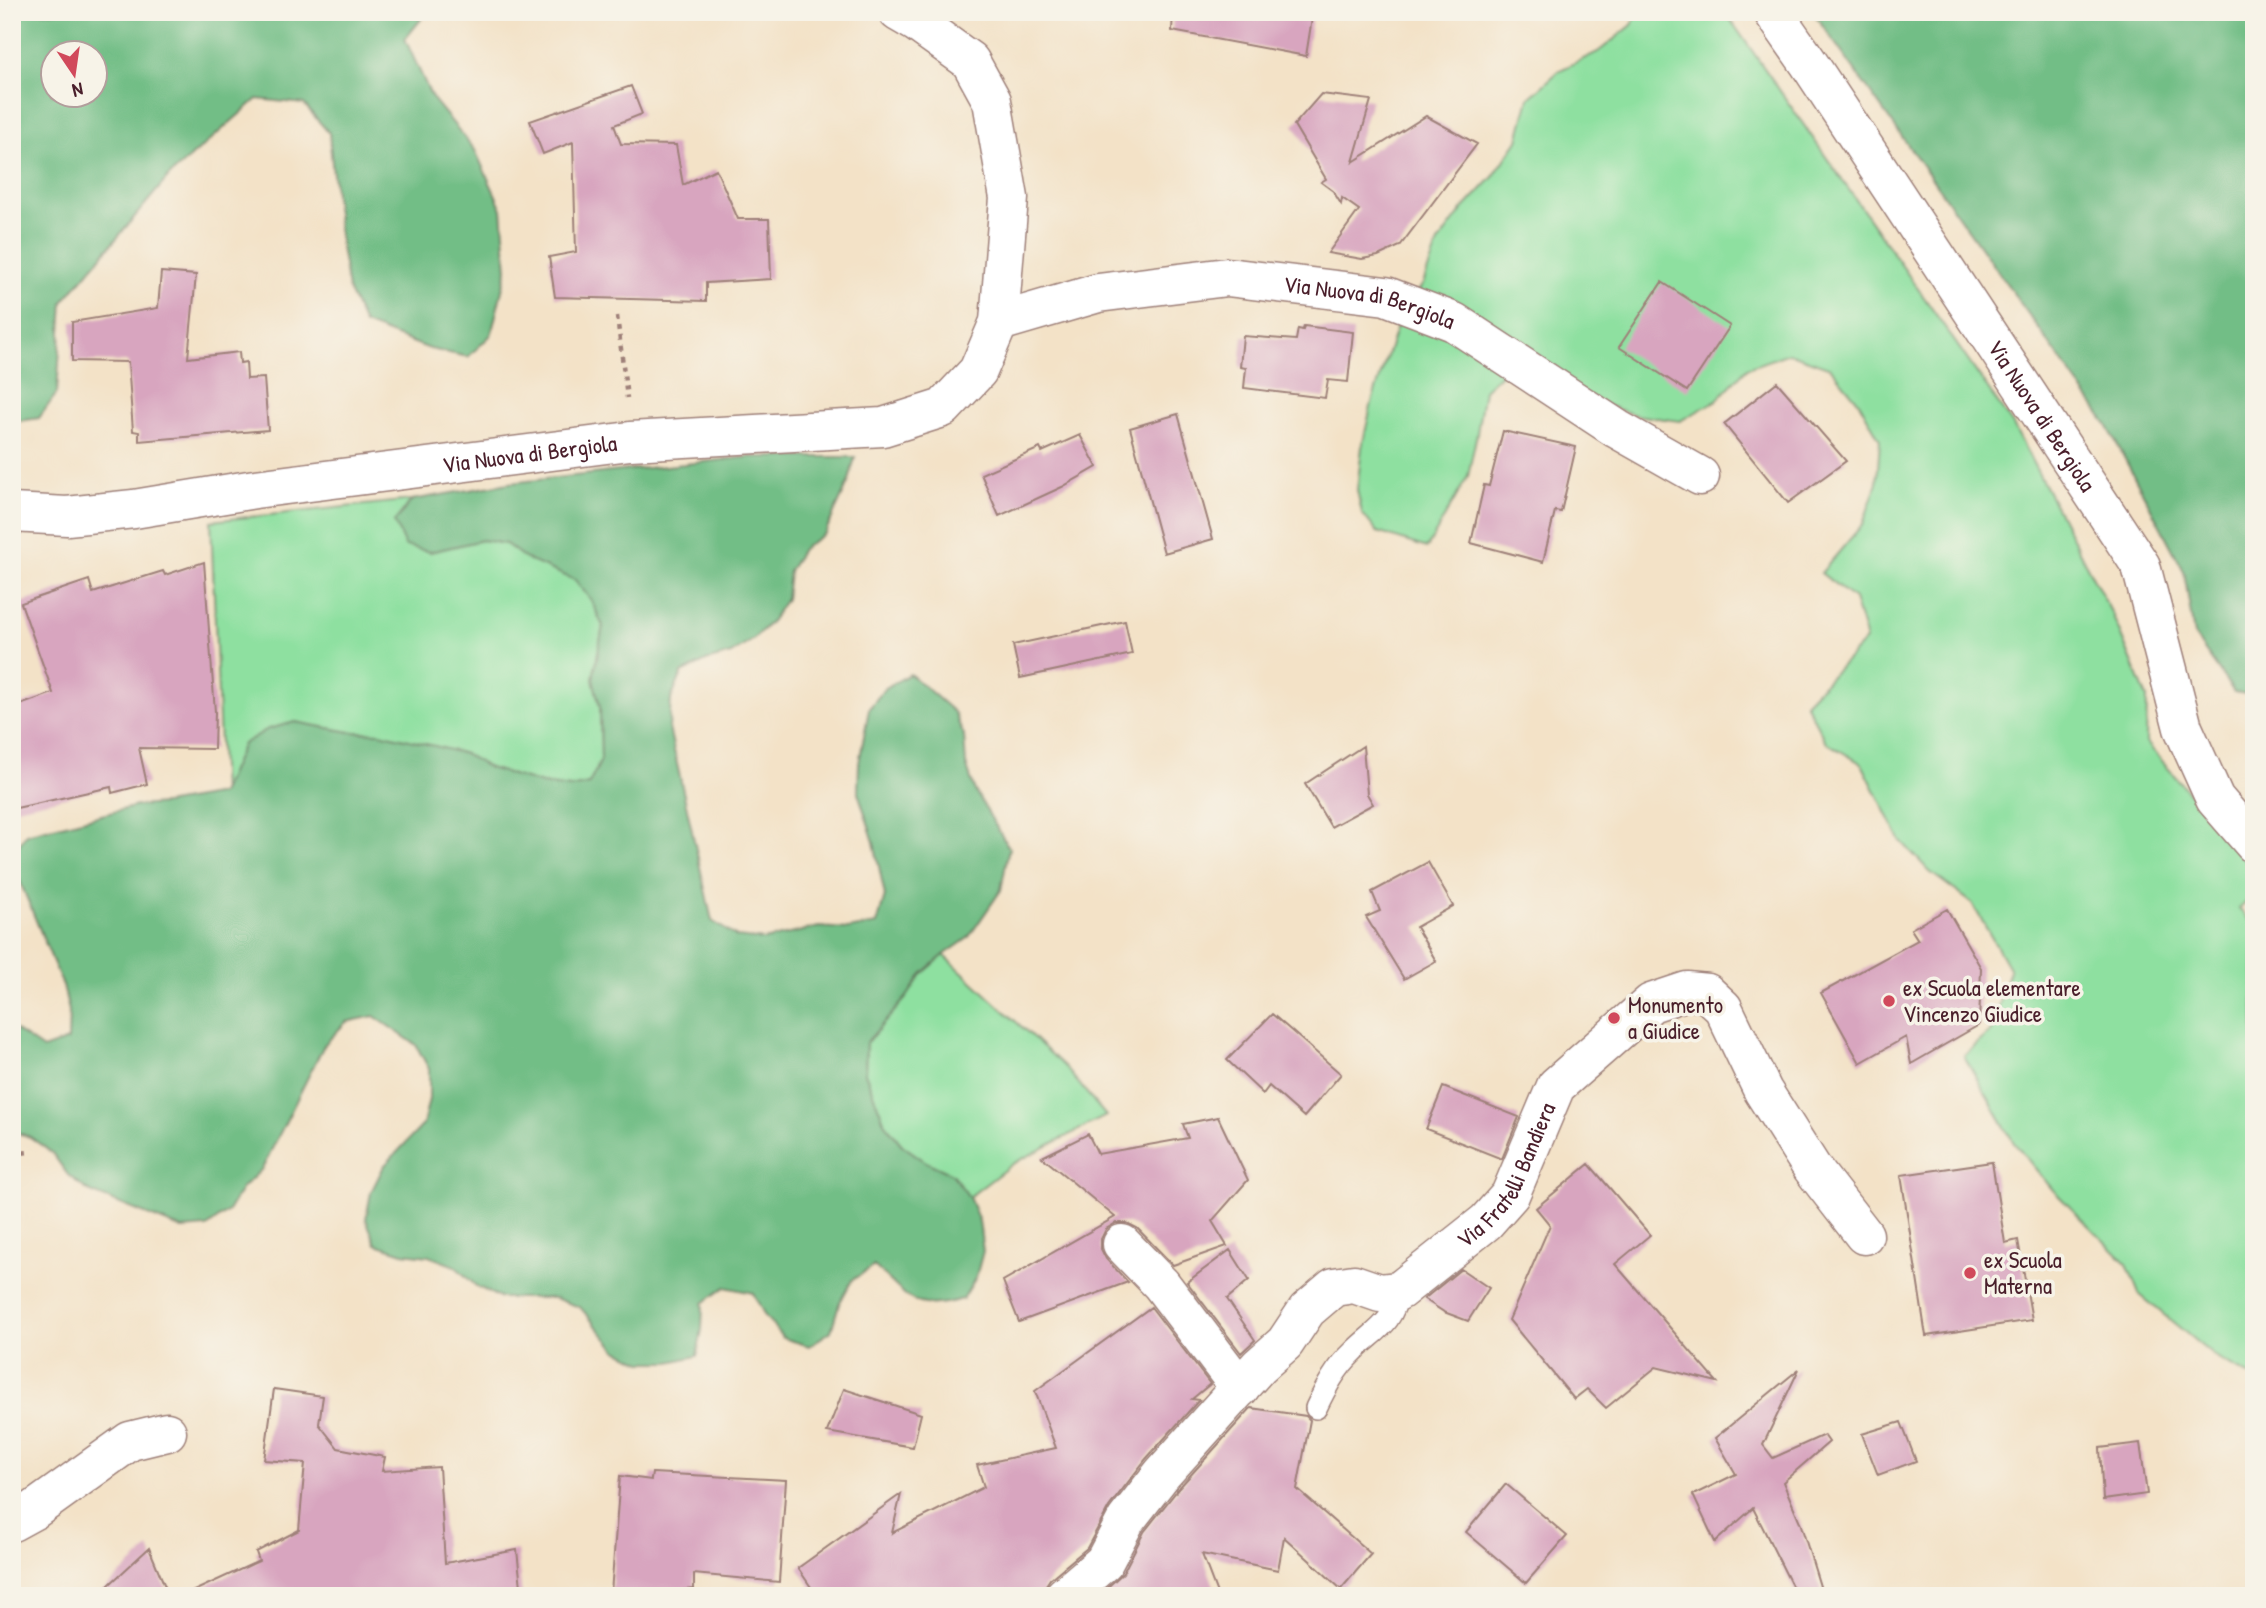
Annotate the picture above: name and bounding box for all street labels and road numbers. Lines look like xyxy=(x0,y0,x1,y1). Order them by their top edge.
street label: Via Nuova di Bergiola xyxy=(1282,268,1459,336)
street label: Via Nuova di Bergiola xyxy=(1981,334,2103,497)
street label: Via Nuova di Bergiola xyxy=(441,427,619,480)
street label: Via Fratelli Bandiera xyxy=(1450,1098,1562,1255)

